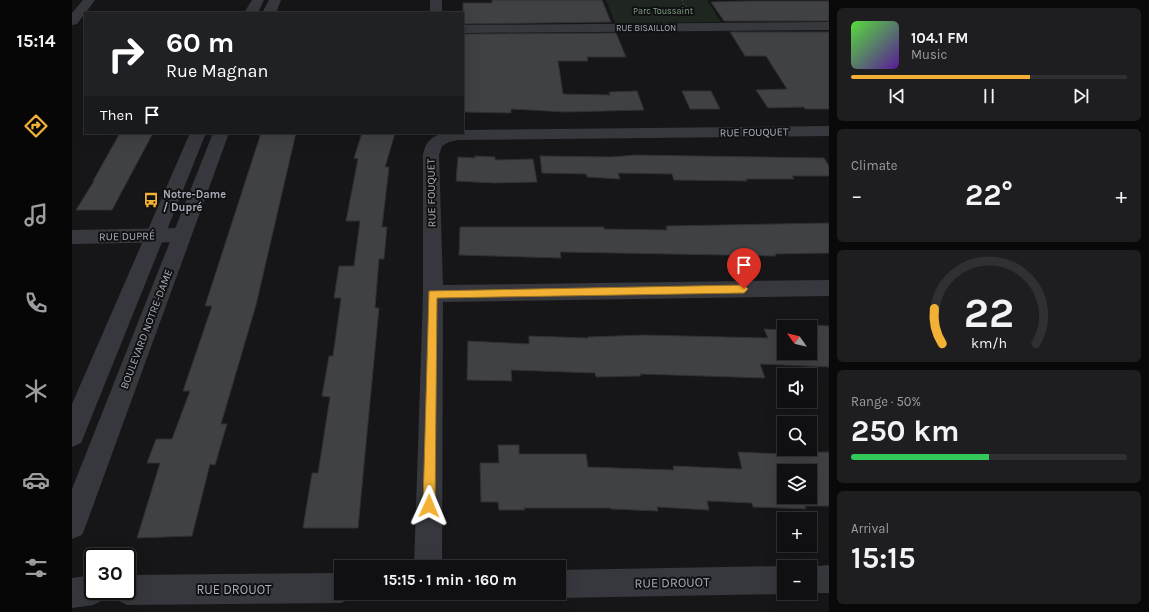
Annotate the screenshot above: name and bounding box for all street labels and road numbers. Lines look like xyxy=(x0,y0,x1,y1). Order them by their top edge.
street label: RUE BISAILLON xyxy=(616,23,676,33)
street label: RUE FOUQUET xyxy=(719,125,789,140)
street label: RUE FOUQUET xyxy=(424,158,439,228)
street label: RUE DUPRÉ xyxy=(99,228,155,243)
street label: BOULEVARD NOTRE-DAME xyxy=(118,267,175,391)
street label: RUE DROUOT xyxy=(634,574,710,591)
street label: RUE DROUOT xyxy=(196,582,272,597)

